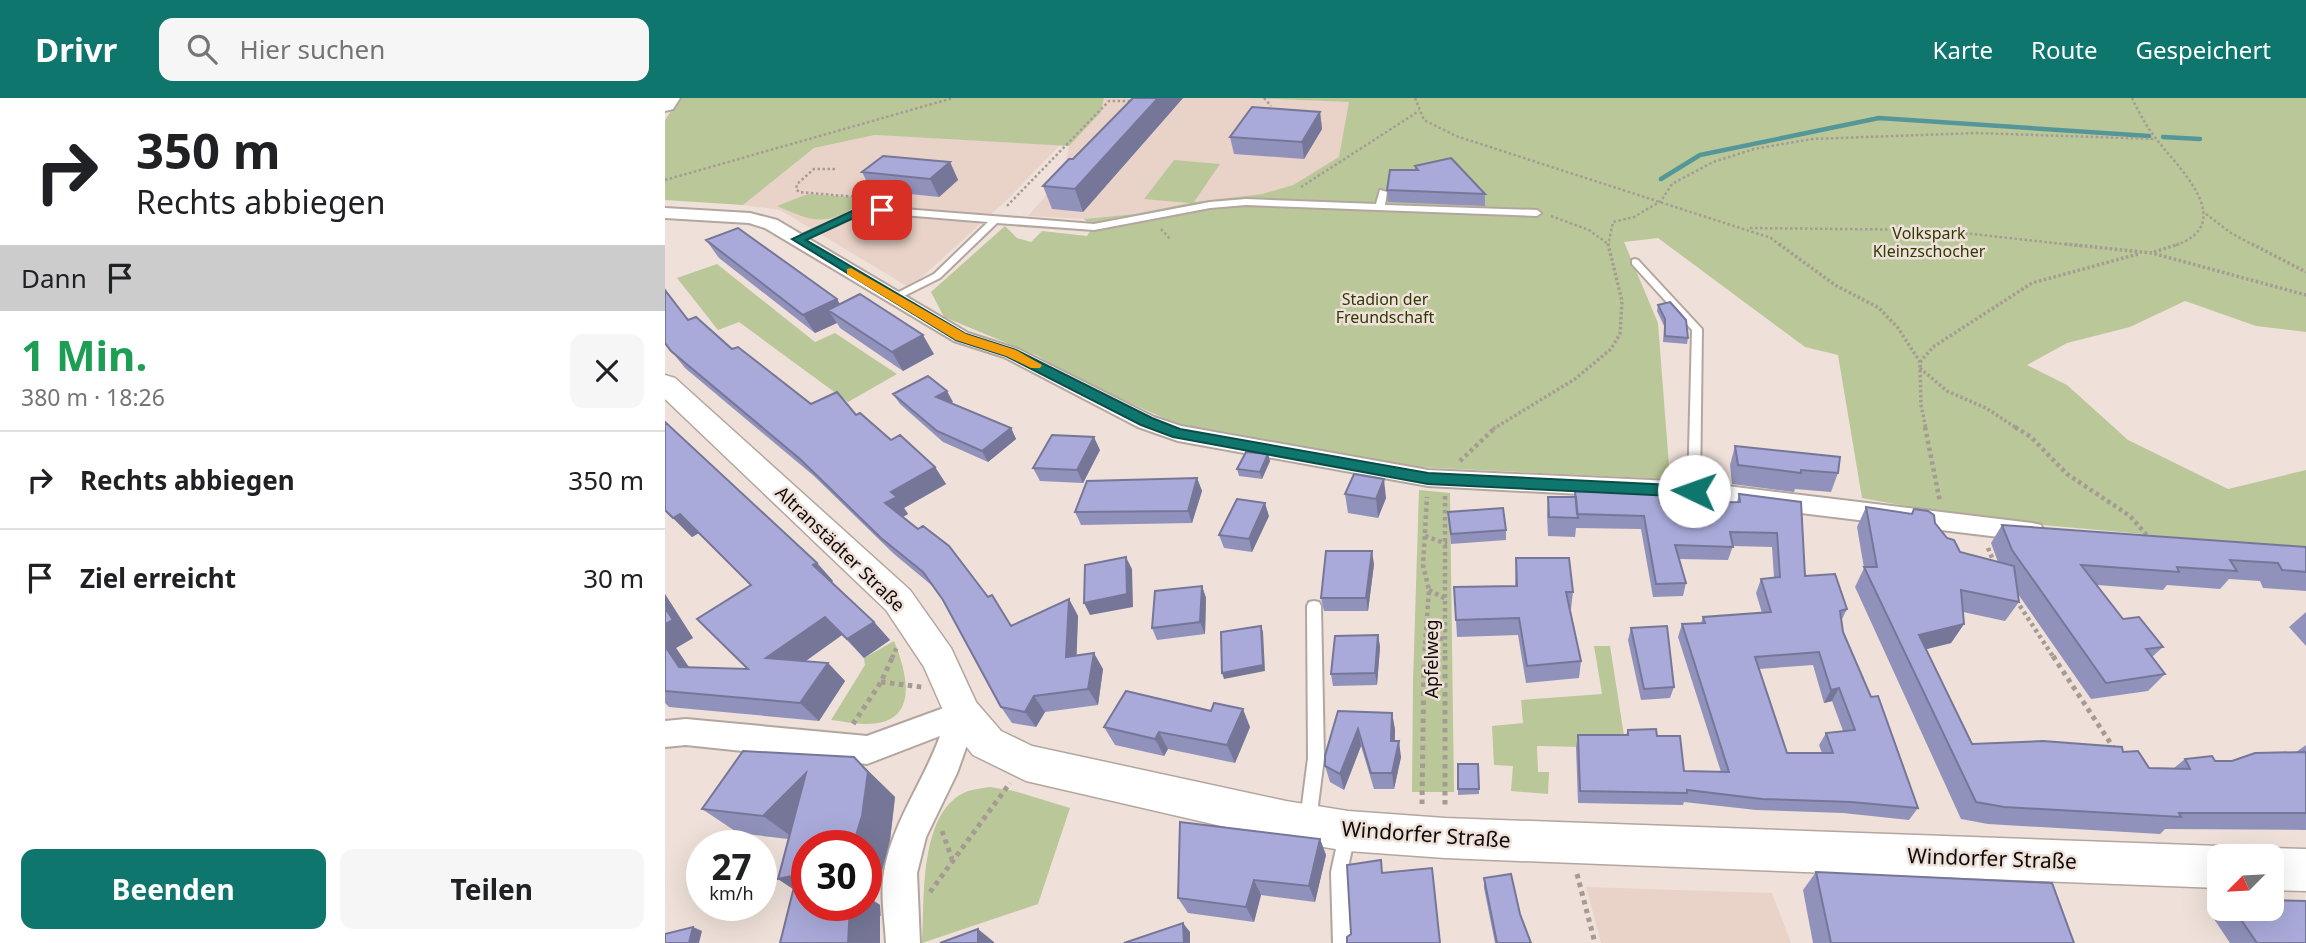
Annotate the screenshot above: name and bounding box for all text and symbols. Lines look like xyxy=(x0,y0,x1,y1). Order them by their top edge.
search box xyxy=(159,18,649,81)
text: Drivr xyxy=(35,27,117,72)
icon: search xyxy=(183,30,221,68)
text: Hier suchen xyxy=(239,31,385,67)
text: Karte xyxy=(1933,33,1993,66)
text: Route xyxy=(2031,33,2098,66)
text: Gespeichert xyxy=(2136,33,2271,66)
text: 350 m xyxy=(136,117,281,183)
icon: right xyxy=(21,126,112,217)
text: Rechts abbiegen xyxy=(136,180,385,223)
pin xyxy=(852,180,912,240)
icon: arrive xyxy=(863,191,901,229)
park label: Volkspark Kleinzschocher xyxy=(1873,222,1986,262)
icon: arrive xyxy=(101,259,139,297)
text: Dann xyxy=(21,260,87,296)
park label: Stadion der Freundschaft xyxy=(1336,288,1435,328)
text: 1 Min. xyxy=(21,326,147,383)
button: close xyxy=(570,334,644,408)
text: 380 m · 18:26 xyxy=(21,381,165,413)
position arrow xyxy=(1657,454,1731,528)
icon: right xyxy=(21,461,59,499)
text: Rechts abbiegen xyxy=(80,462,295,498)
text: 350 m xyxy=(568,462,644,498)
street label: Altranstädter Straße xyxy=(771,480,911,616)
icon: arrive xyxy=(21,559,59,597)
text: Ziel erreicht xyxy=(80,560,236,596)
text: 30 m xyxy=(583,560,644,596)
street label: Apfelweg xyxy=(1419,620,1443,698)
street label: Windorfer Straße xyxy=(1340,814,1512,854)
speed limit sign: 30 xyxy=(791,830,882,921)
street label: Windorfer Straße xyxy=(1907,841,2077,875)
text: 27 xyxy=(711,843,752,890)
north arrow xyxy=(2207,844,2284,920)
map controls xyxy=(2207,844,2284,921)
button: Beenden xyxy=(21,849,326,929)
button: Teilen xyxy=(340,849,644,929)
text: km/h xyxy=(709,881,754,905)

